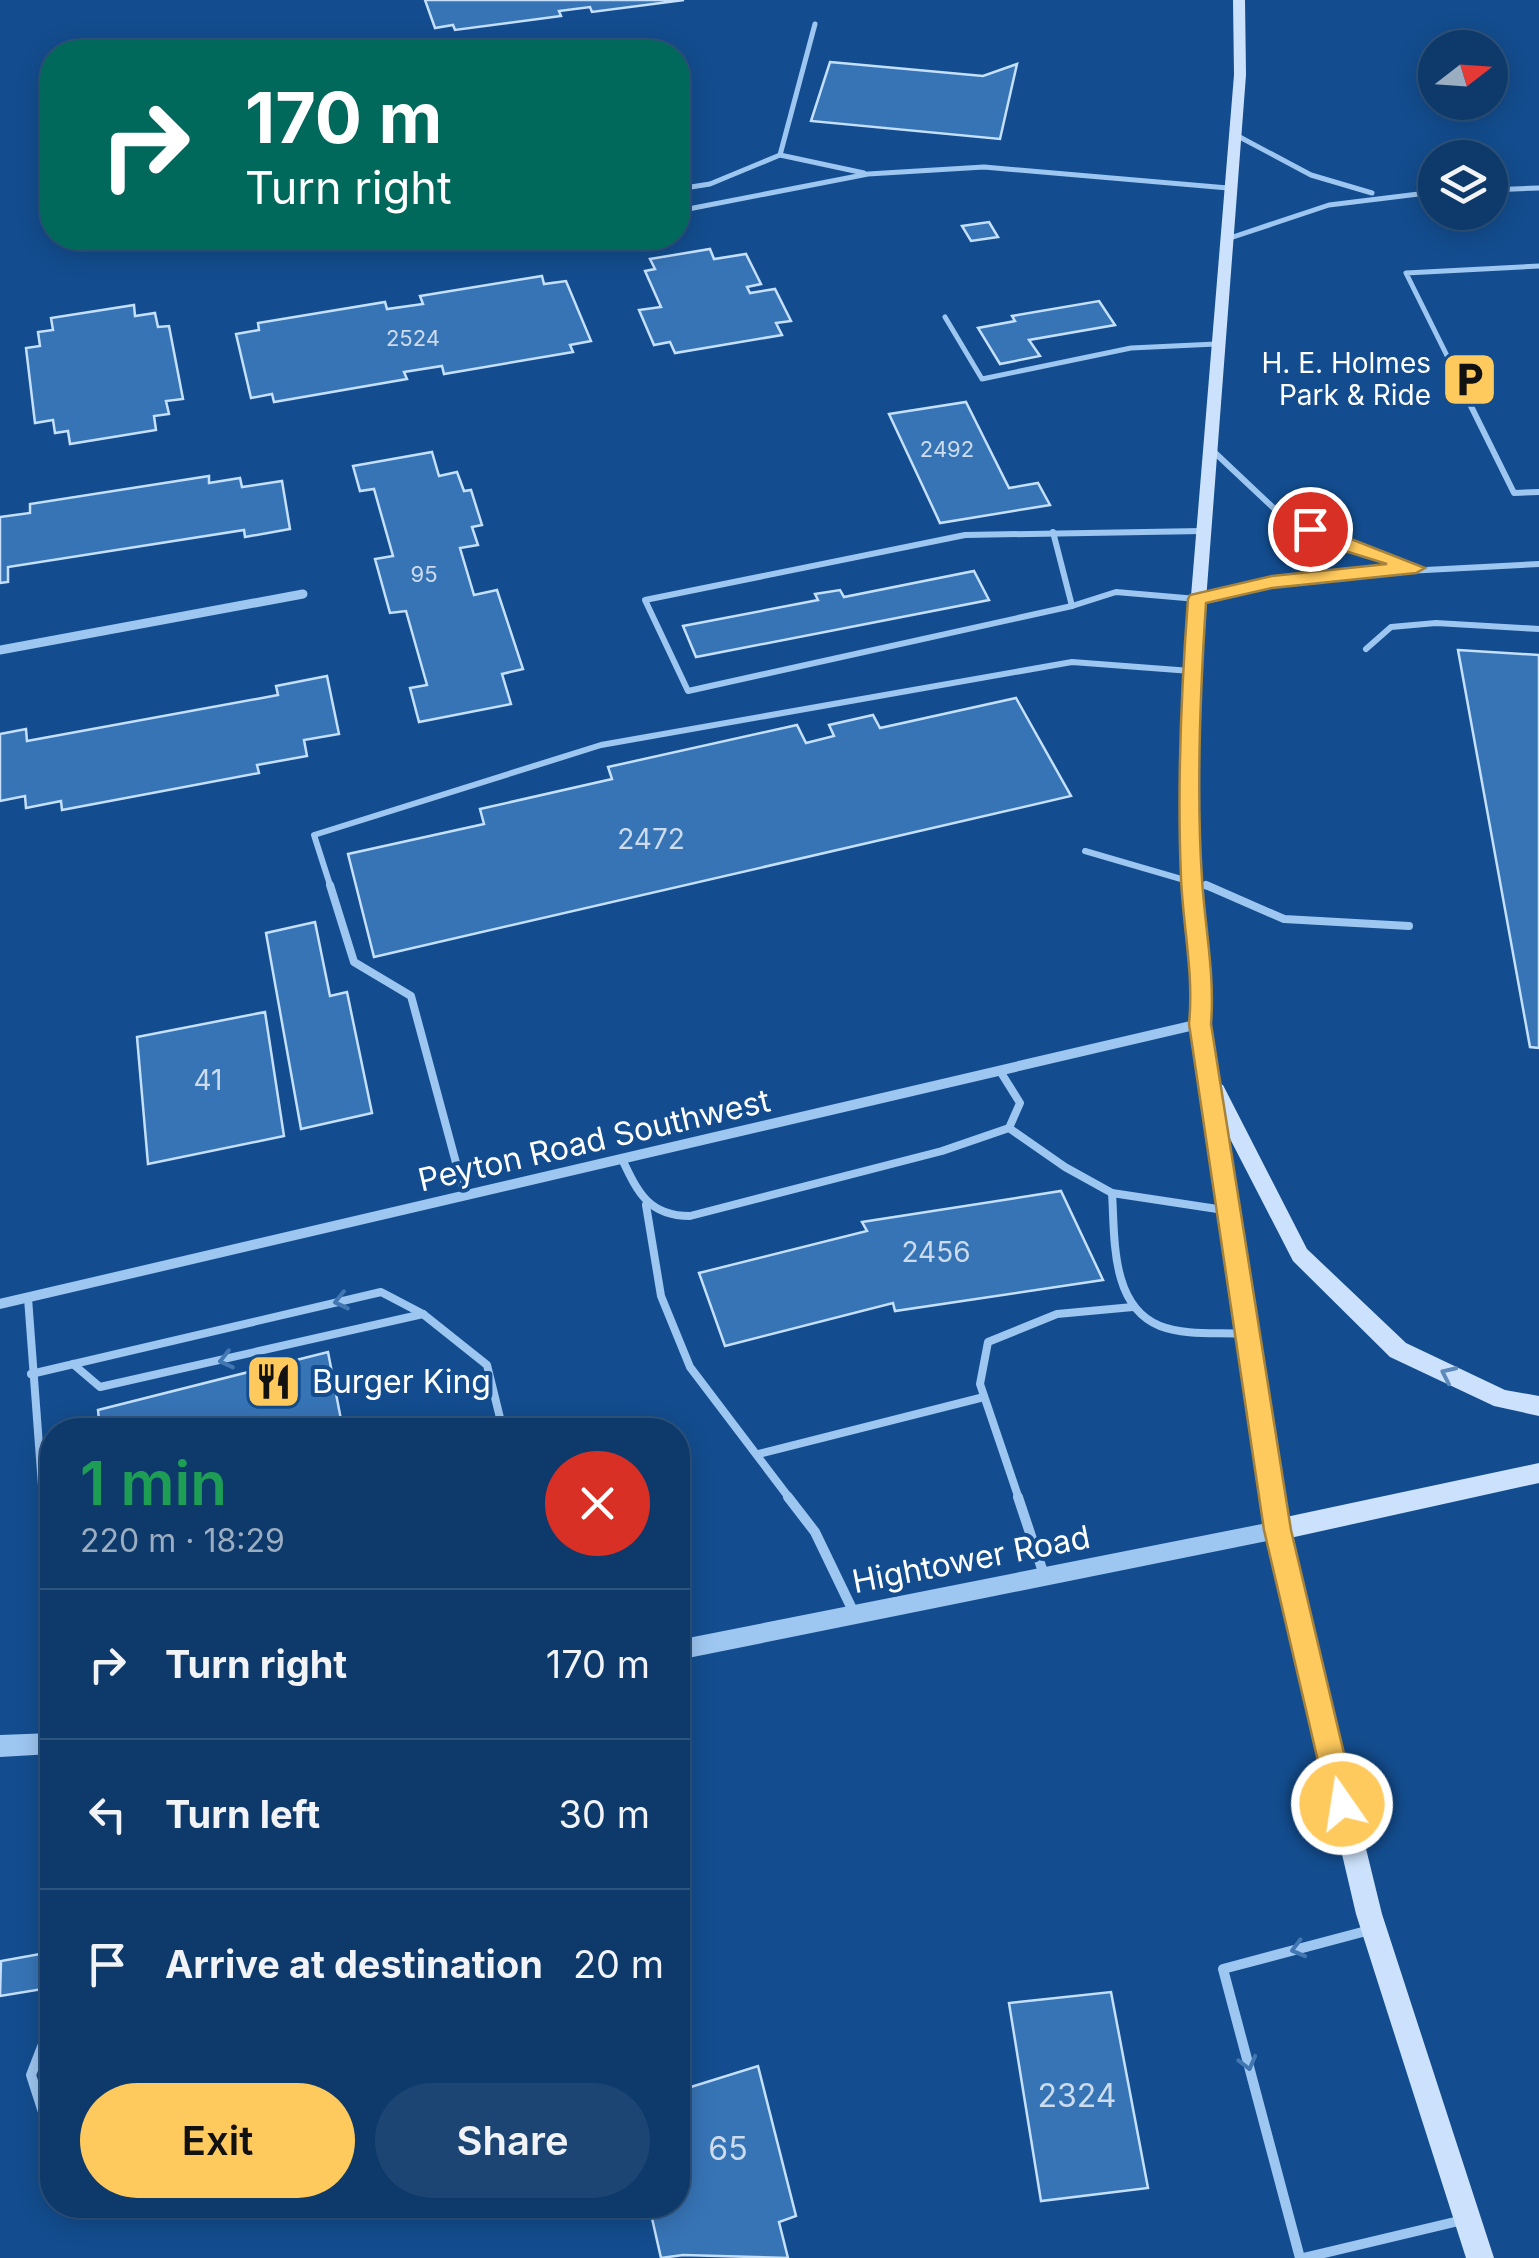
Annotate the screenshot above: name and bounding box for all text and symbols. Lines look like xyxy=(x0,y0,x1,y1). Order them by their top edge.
north arrow xyxy=(1418,30,1508,120)
map controls xyxy=(1418,30,1508,230)
text: 170 m xyxy=(245,75,442,160)
icon: right xyxy=(80,80,210,210)
button: layers xyxy=(1418,140,1508,230)
text: Turn right xyxy=(245,160,452,215)
house number: 2524 xyxy=(386,325,440,351)
place label: H. E. Holmes Park & Ride xyxy=(1261,346,1431,412)
parking icon: H. E. Holmes Park & Ride xyxy=(1440,349,1500,409)
house number: 2492 xyxy=(920,436,974,462)
pin xyxy=(1268,487,1353,572)
icon: arrive xyxy=(1283,502,1338,557)
house number: 95 xyxy=(410,561,438,587)
house number: 2472 xyxy=(617,822,685,856)
house number: 41 xyxy=(194,1063,222,1097)
street label: Peyton Road Southwest xyxy=(414,1081,774,1199)
house number: 2456 xyxy=(901,1235,971,1269)
one-way arrow xyxy=(333,1289,350,1310)
one-way arrow xyxy=(218,1348,235,1369)
restaurant icon: Burger King xyxy=(243,1351,303,1411)
place label: Burger King xyxy=(312,1362,491,1401)
one-way arrow xyxy=(1440,1366,1458,1386)
text: 1 min xyxy=(80,1447,227,1519)
button: close xyxy=(545,1451,650,1556)
street label: Hightower Road xyxy=(849,1517,1093,1601)
text: 220 m · 18:29 xyxy=(80,1521,285,1560)
icon: right xyxy=(80,1637,135,1692)
text: Turn right xyxy=(165,1641,347,1687)
text: 170 m xyxy=(546,1641,650,1687)
position arrow xyxy=(1290,1752,1394,1856)
icon: left xyxy=(80,1787,135,1842)
text: Turn left xyxy=(165,1791,320,1837)
text: 30 m xyxy=(559,1791,650,1837)
icon: arrive xyxy=(80,1937,135,1992)
one-way arrow xyxy=(1290,1938,1307,1959)
text: Arrive at destination xyxy=(165,1941,543,1987)
text: 20 m xyxy=(573,1941,664,1987)
one-way arrow xyxy=(1237,2054,1258,2072)
house number: 2324 xyxy=(1038,2076,1116,2115)
button: Exit xyxy=(80,2083,355,2198)
button: Share xyxy=(375,2083,650,2198)
house number: 65 xyxy=(708,2129,748,2168)

